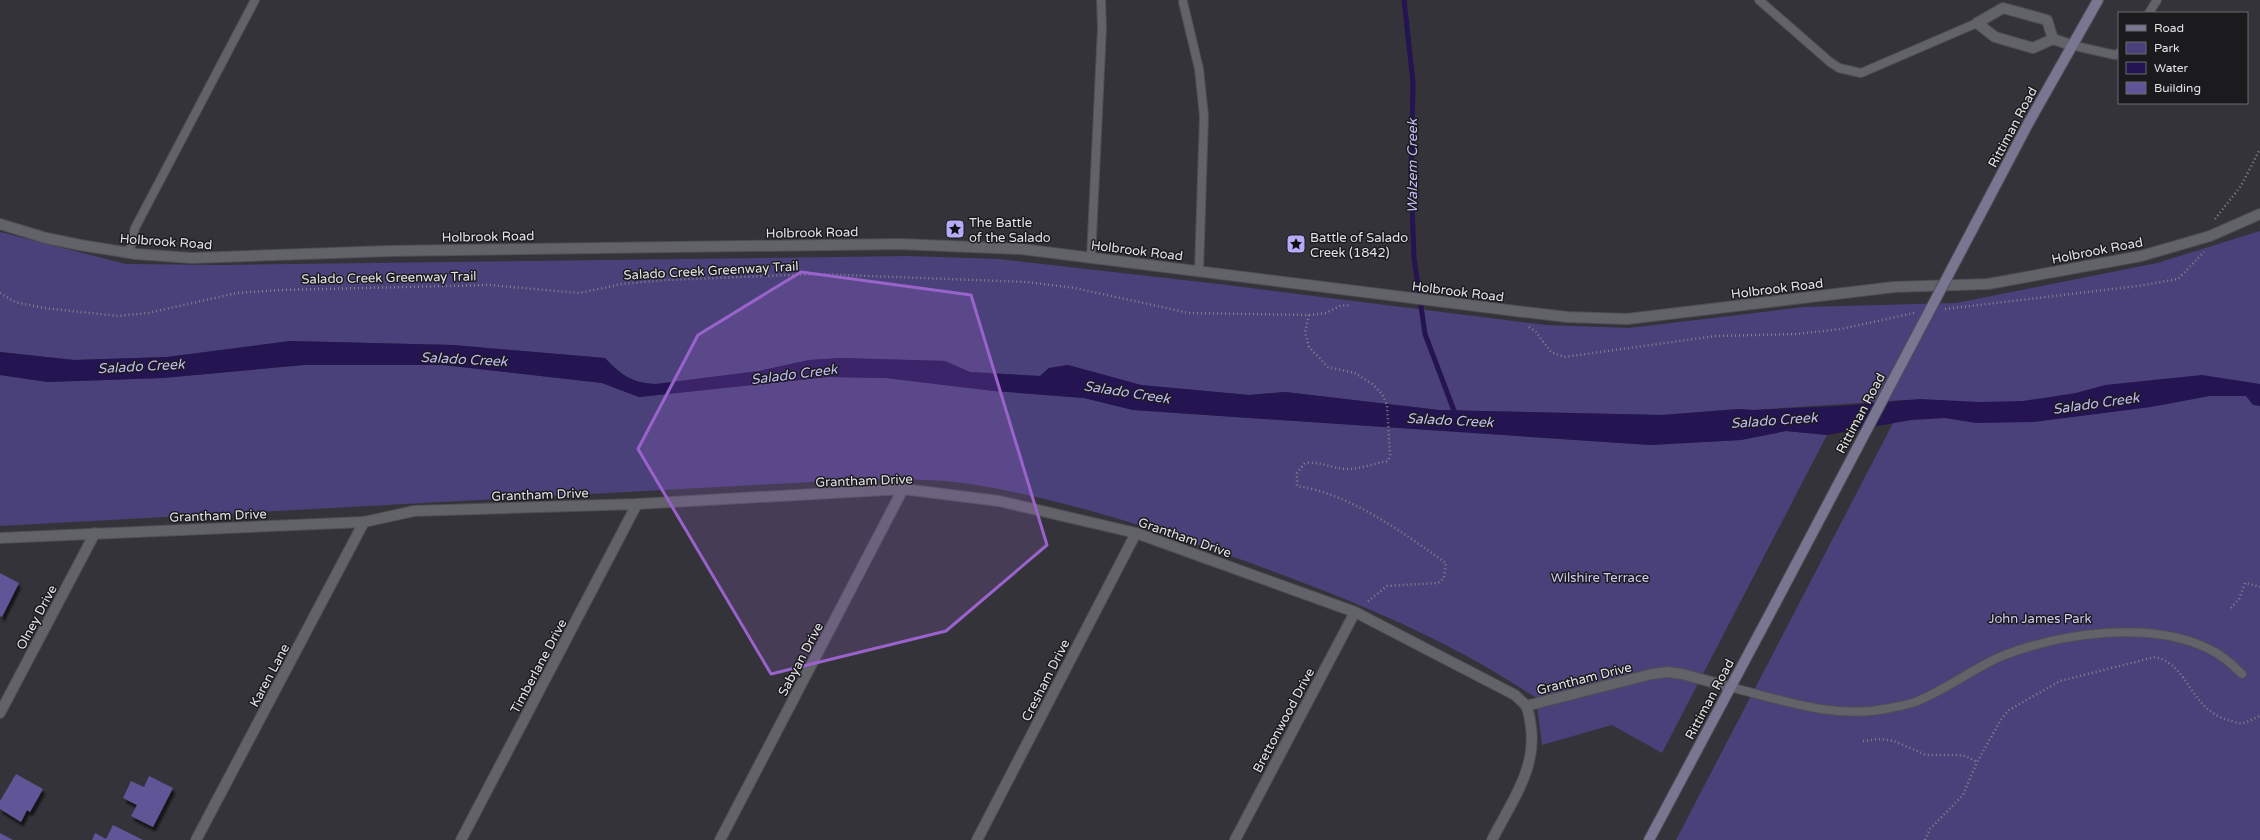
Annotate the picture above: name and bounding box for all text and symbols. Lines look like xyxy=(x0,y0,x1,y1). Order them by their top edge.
legend xyxy=(2118,12,2248,104)
text: Road xyxy=(2154,21,2184,35)
text: Park xyxy=(2154,41,2180,55)
text: Water xyxy=(2154,61,2189,75)
text: Building xyxy=(2154,81,2201,95)
street label: Rittiman Road xyxy=(1985,84,2041,170)
water label: Walzem Creek xyxy=(1404,117,1421,213)
place label: The Battle of the Salado xyxy=(969,215,1051,246)
place icon: The Battle of the Salado xyxy=(944,218,966,240)
street label: Holbrook Road xyxy=(766,224,859,242)
street label: Holbrook Road xyxy=(442,228,535,246)
place label: Battle of Salado Creek (1842) xyxy=(1310,230,1408,261)
street label: Holbrook Road xyxy=(119,231,213,253)
place icon: Battle of Salado Creek (1842) xyxy=(1285,233,1307,255)
street label: Holbrook Road xyxy=(2050,234,2144,268)
street label: Holbrook Road xyxy=(1090,237,1184,265)
street label: Salado Creek Greenway Trail xyxy=(623,258,799,284)
street label: Salado Creek Greenway Trail xyxy=(301,268,477,288)
street label: Holbrook Road xyxy=(1730,275,1824,303)
street label: Holbrook Road xyxy=(1411,278,1505,306)
water label: Salado Creek xyxy=(420,349,509,370)
water label: Salado Creek xyxy=(97,356,186,377)
water label: Salado Creek xyxy=(750,361,840,388)
street label: Rittiman Road xyxy=(1833,370,1889,456)
water label: Salado Creek xyxy=(1083,377,1173,408)
water label: Salado Creek xyxy=(2052,389,2142,418)
water label: Salado Creek xyxy=(1730,409,1819,432)
water label: Salado Creek xyxy=(1406,410,1495,431)
street label: Grantham Drive xyxy=(815,471,913,491)
street label: Grantham Drive xyxy=(491,485,589,505)
street label: Grantham Drive xyxy=(169,506,267,526)
street label: Grantham Drive xyxy=(1136,515,1233,561)
park label: Wilshire Terrace xyxy=(1551,570,1649,586)
street label: Olney Drive xyxy=(13,582,61,653)
park label: John James Park xyxy=(1988,611,2092,627)
street label: Timberlane Drive xyxy=(507,616,571,716)
street label: Sabyan Drive xyxy=(775,620,827,699)
street label: Cresham Drive xyxy=(1018,637,1073,724)
street label: Karen Lane xyxy=(246,641,293,710)
street label: Rittiman Road xyxy=(1682,656,1738,742)
street label: Grantham Drive xyxy=(1535,659,1633,699)
street label: Brettonwood Drive xyxy=(1250,665,1318,776)

